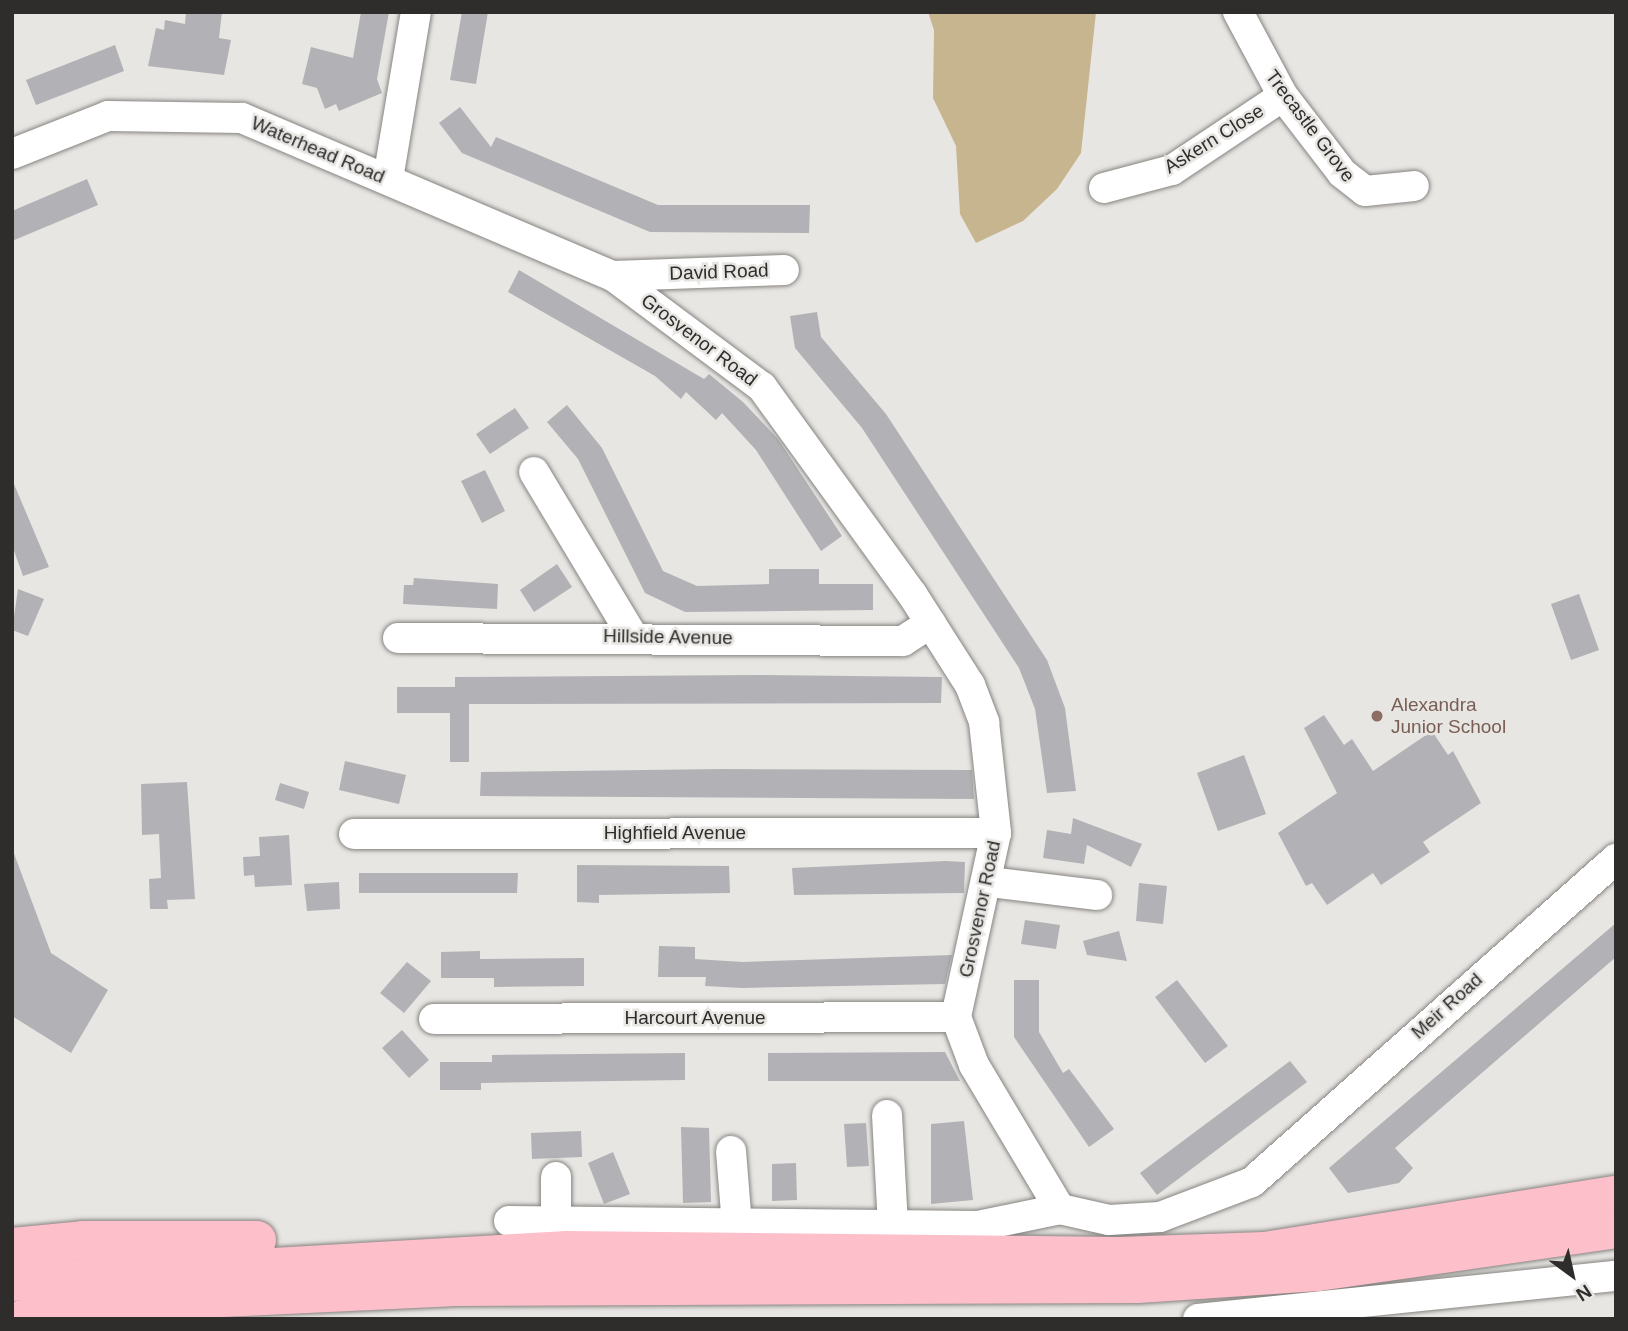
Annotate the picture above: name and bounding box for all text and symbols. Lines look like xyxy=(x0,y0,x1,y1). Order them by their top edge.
street label: Trecastle Grove xyxy=(1260,65,1360,187)
street label: Askern Close xyxy=(1160,99,1268,179)
street label: Waterhead Road xyxy=(248,112,388,188)
street label: David Road xyxy=(669,259,769,285)
street label: Grosvenor Road xyxy=(636,289,762,391)
street label: Hillside Avenue xyxy=(603,624,733,650)
place label: Alexandra Junior School xyxy=(1391,694,1506,738)
marker: Alexandra Junior School xyxy=(1369,708,1385,724)
street label: Highfield Avenue xyxy=(603,822,747,844)
street label: Grosvenor Road xyxy=(954,838,1006,980)
street label: Meir Road xyxy=(1407,968,1487,1044)
street label: Harcourt Avenue xyxy=(624,1007,766,1029)
north arrow xyxy=(1537,1240,1607,1310)
text: N xyxy=(1572,1280,1595,1306)

